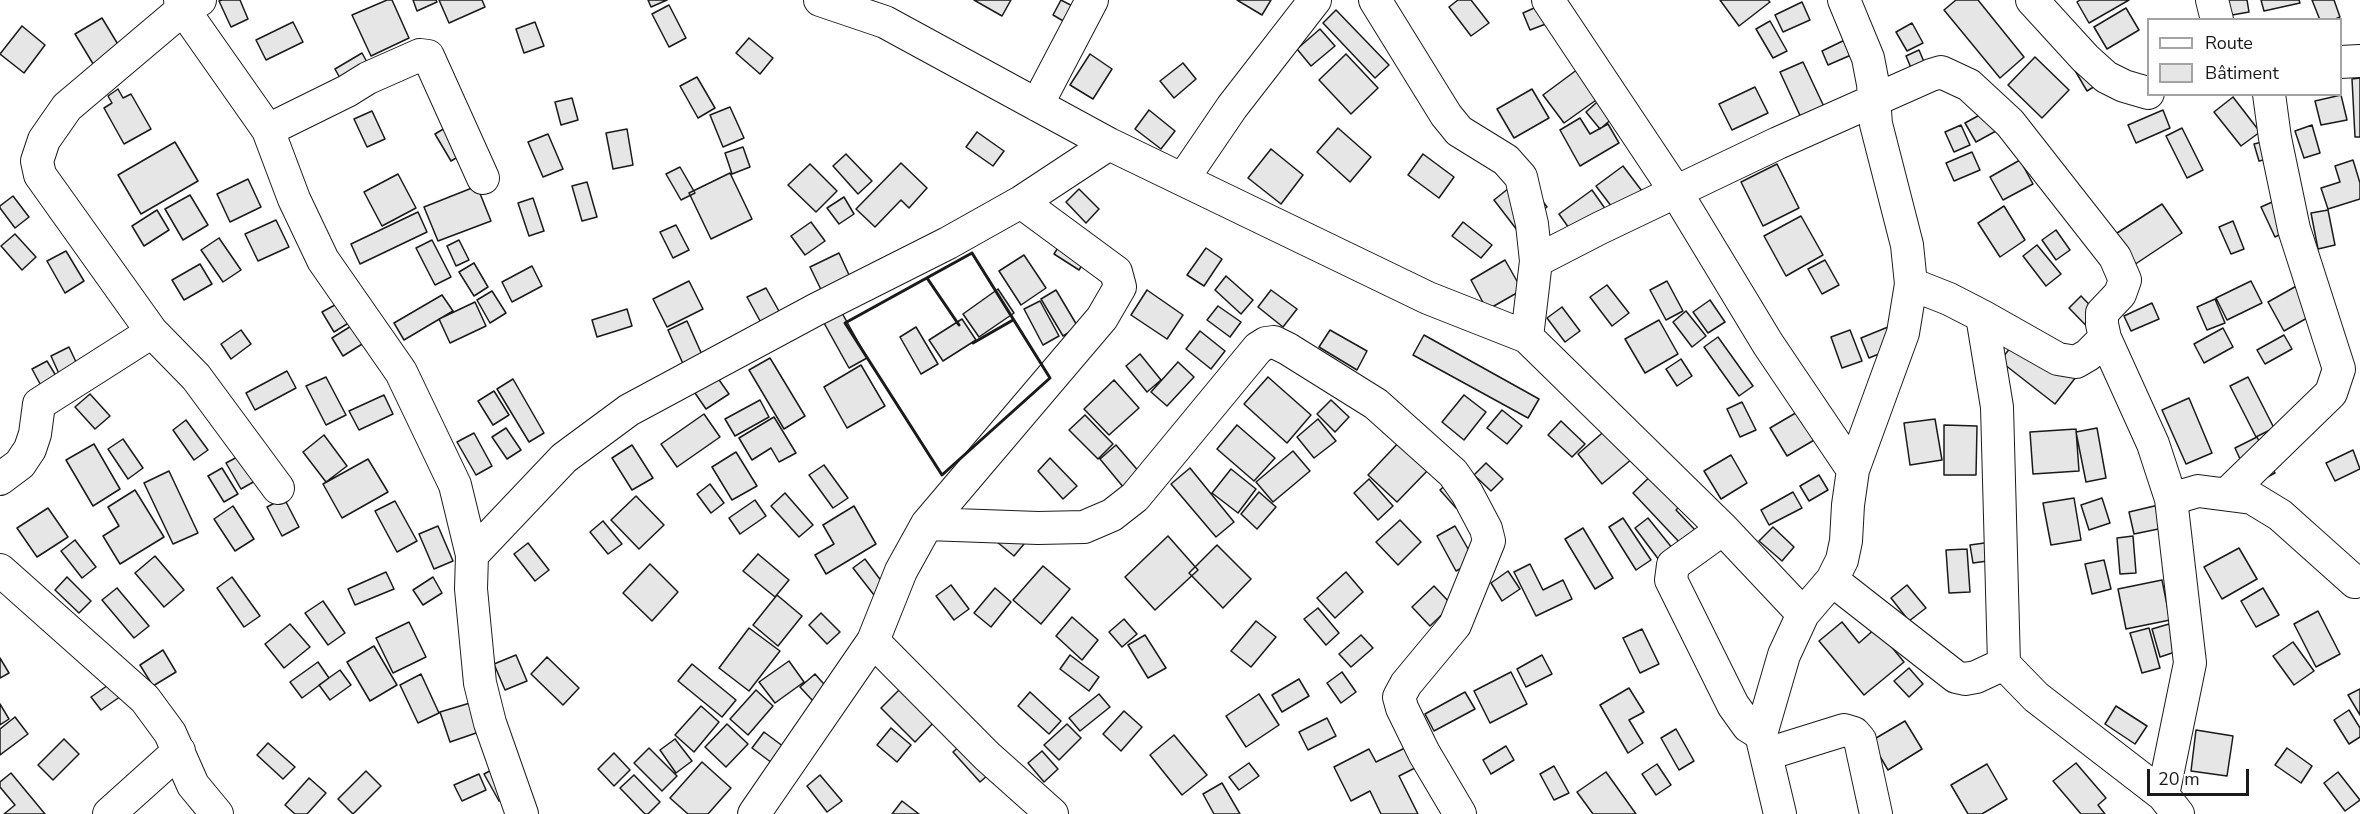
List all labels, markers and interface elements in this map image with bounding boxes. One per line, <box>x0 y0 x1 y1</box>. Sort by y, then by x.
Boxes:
legend <box>2147 18 2342 96</box>
text: Route <box>2205 31 2253 55</box>
text: Bâtiment <box>2205 61 2279 85</box>
scale bar <box>2150 757 2252 795</box>
text: 20 m <box>2158 767 2200 791</box>

